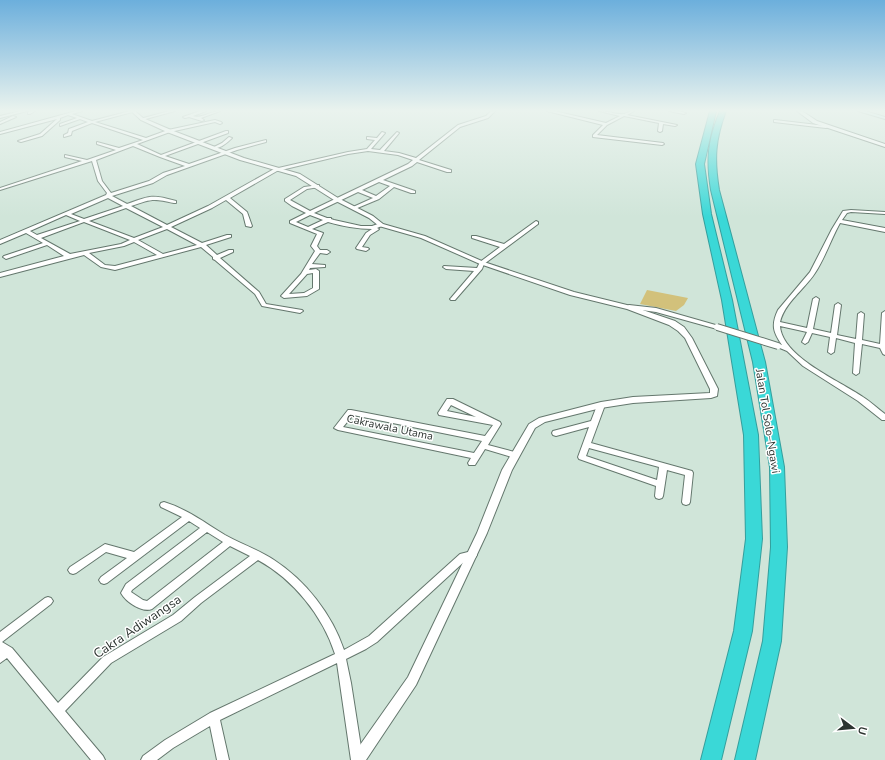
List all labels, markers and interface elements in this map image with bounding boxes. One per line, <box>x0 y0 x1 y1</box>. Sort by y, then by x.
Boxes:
street label: Jalan Tol Solo–Ngawi <box>752 367 783 474</box>
street label: Cakrawala Utama <box>345 411 435 444</box>
street label: Cakra Adiwangsa <box>90 591 185 663</box>
north arrow <box>833 708 873 748</box>
text: U <box>854 725 870 737</box>

